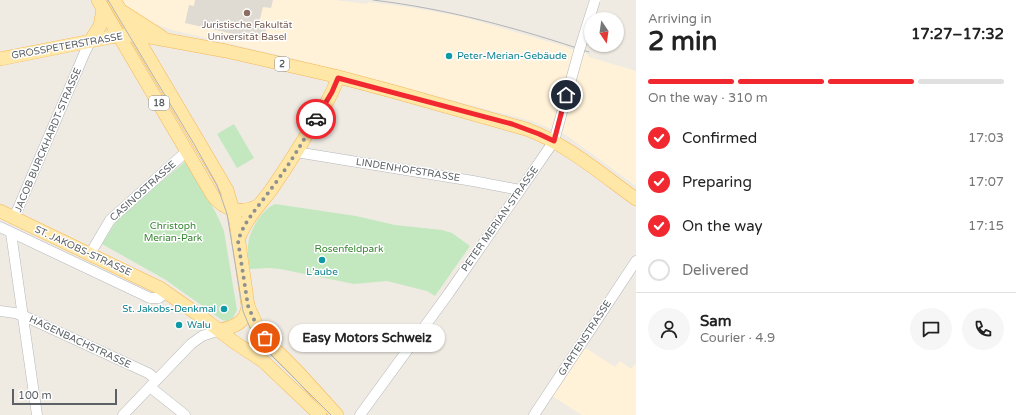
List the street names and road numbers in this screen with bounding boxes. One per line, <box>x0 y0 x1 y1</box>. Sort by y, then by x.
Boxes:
street label: GROSSPETERSTRASSE <box>10 30 124 62</box>
road number: 2 <box>275 57 289 71</box>
street label: JACOB BURCKHARDT-STRASSE <box>12 66 84 214</box>
road number: 18 <box>149 96 169 110</box>
street label: LINDENHOFSTRASSE <box>355 156 461 184</box>
street label: CASINOSTRASSE <box>108 158 178 224</box>
street label: PETER MERIAN-STRASSE <box>459 164 541 274</box>
street label: ST. JAKOBS-STRASSE <box>33 223 133 279</box>
street label: GARTENSTRASSE <box>556 298 614 378</box>
street label: HAGENBACHSTRASSE <box>27 313 133 371</box>

